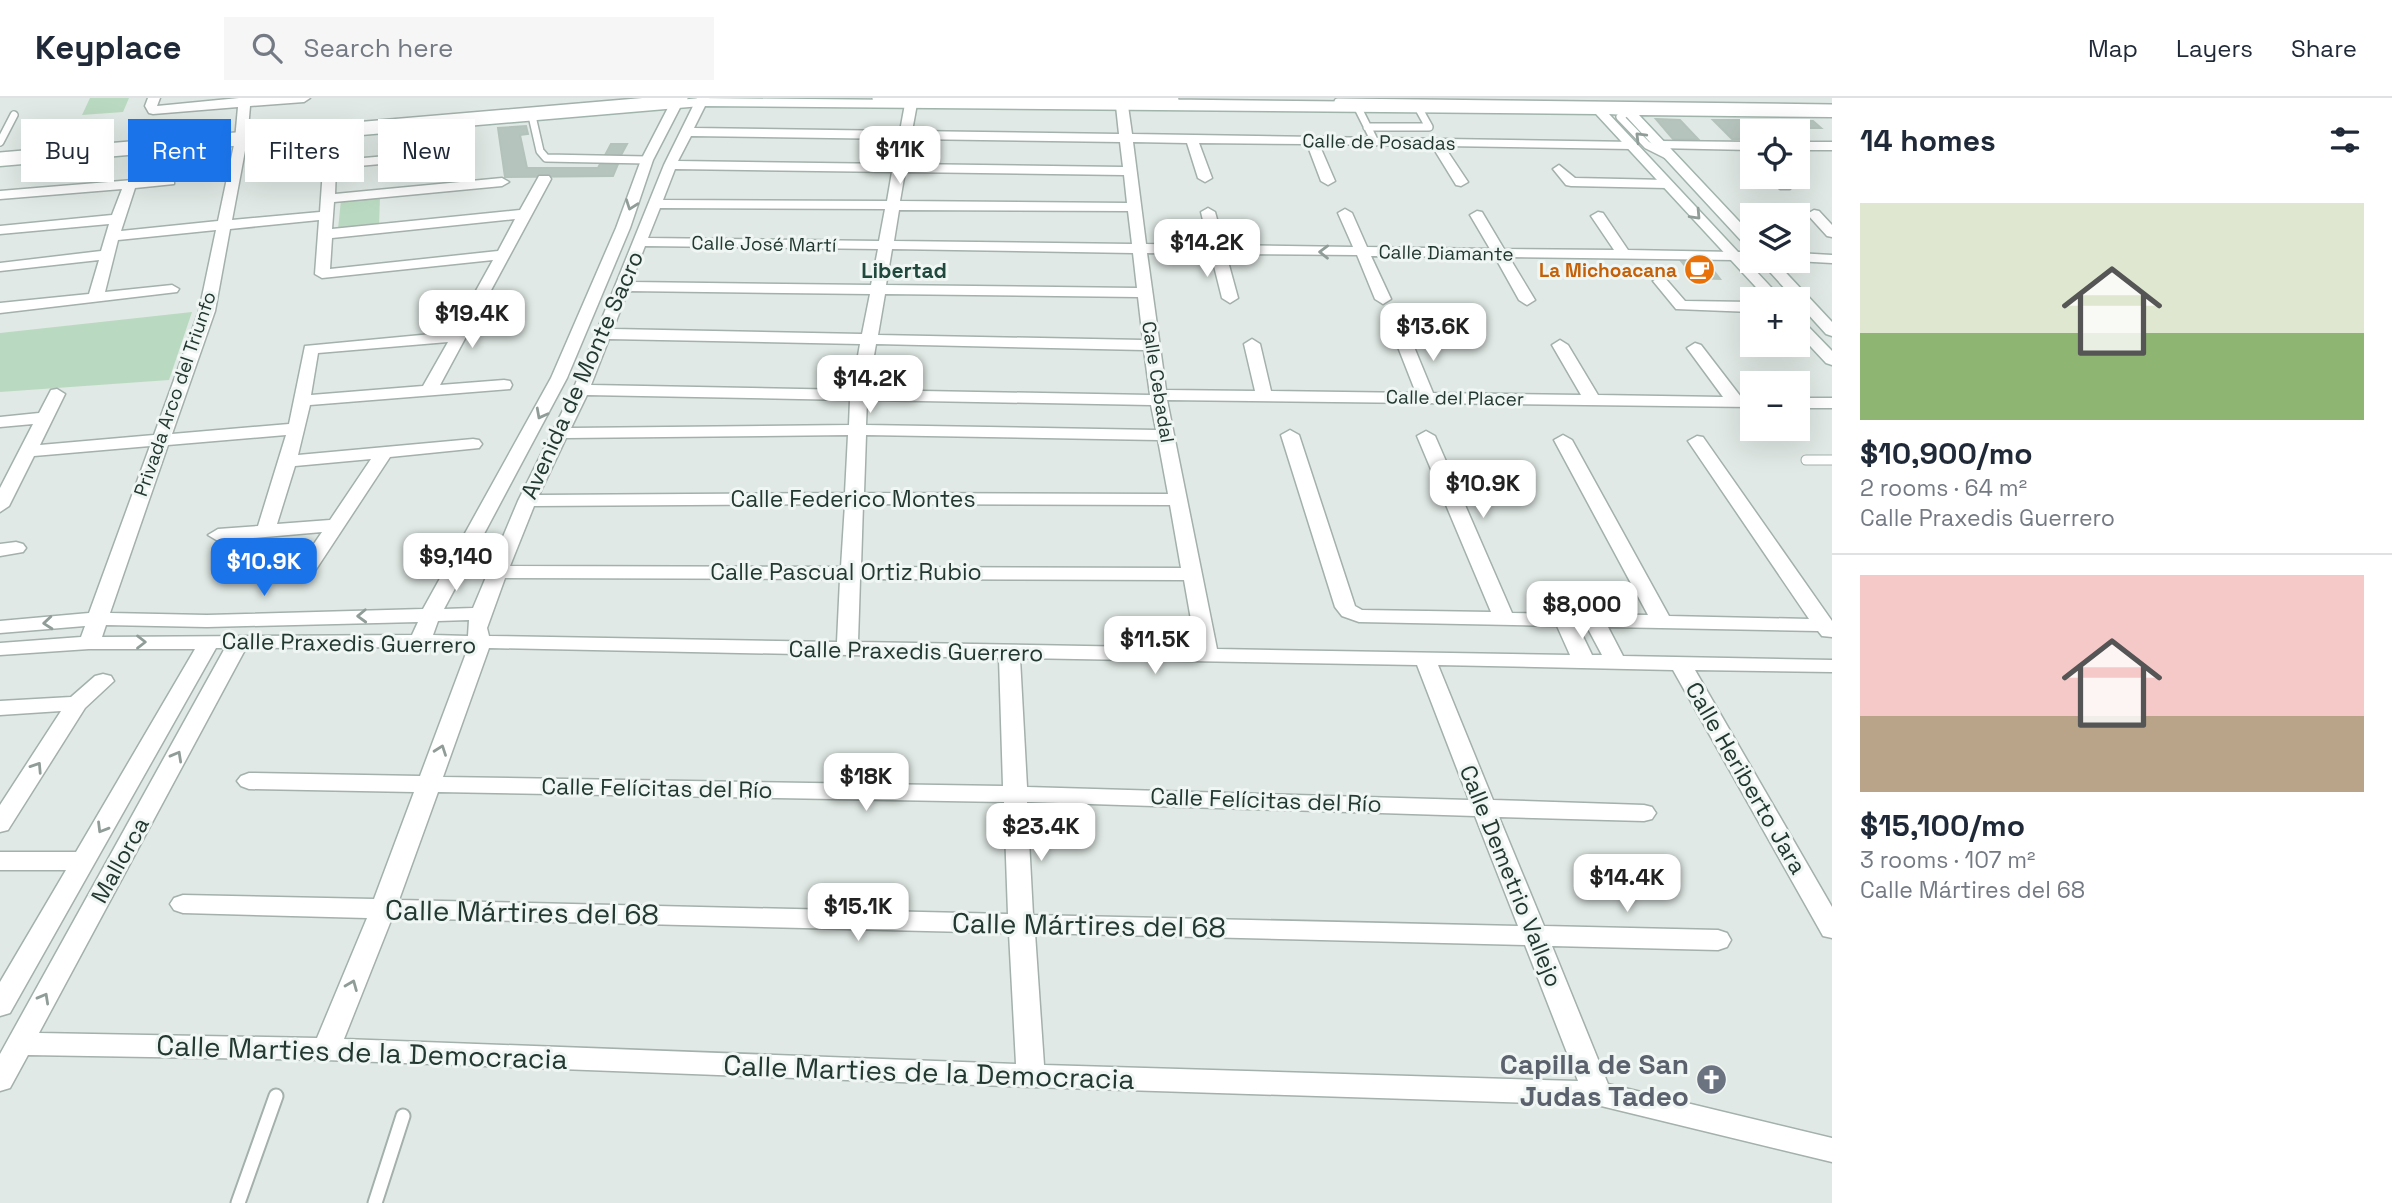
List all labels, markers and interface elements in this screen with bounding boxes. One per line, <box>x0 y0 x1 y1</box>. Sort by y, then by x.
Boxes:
search box <box>224 17 714 80</box>
text: Keyplace <box>35 27 182 69</box>
icon: search <box>248 29 286 67</box>
text: Search here <box>304 31 453 65</box>
text: Map <box>2088 33 2138 64</box>
text: Layers <box>2176 33 2253 64</box>
text: Share <box>2291 33 2357 64</box>
chip: Buy <box>21 119 114 182</box>
chip: Rent <box>128 119 231 182</box>
chip: Filters <box>245 119 364 182</box>
chip: New <box>378 119 475 182</box>
map controls <box>1740 119 1810 441</box>
button: locate <box>1740 119 1810 189</box>
text: 14 homes <box>1860 121 1996 160</box>
icon: filters <box>2326 121 2364 159</box>
pin: $11K <box>859 126 941 186</box>
street label: Calle de Posadas <box>1302 128 1456 156</box>
one-way arrow <box>1635 133 1648 146</box>
text: $11K <box>875 134 925 164</box>
one-way arrow <box>626 199 640 211</box>
button: layers <box>1740 203 1810 273</box>
one-way arrow <box>1688 207 1701 220</box>
pin: $14.2K <box>1150 220 1264 279</box>
text: $14.2K <box>1170 227 1244 257</box>
street label: Calle José Martí <box>691 230 837 258</box>
street label: Calle Diamante <box>1378 239 1514 267</box>
one-way arrow <box>1318 244 1329 259</box>
street label: Avenida de Monte Sacro <box>514 246 650 504</box>
icon: home <box>2049 248 2175 374</box>
cafe icon: La Michoacana <box>1683 253 1717 287</box>
district label: Libertad <box>861 257 947 284</box>
place label: La Michoacana <box>1539 258 1677 283</box>
button: + <box>1740 287 1810 357</box>
street label: Privada Arco del Triunfo <box>128 288 222 500</box>
pin: $19.4K <box>415 290 529 350</box>
text: $19.4K <box>435 298 509 328</box>
pin: $13.6K <box>1376 303 1490 363</box>
text: $13.6K <box>1396 311 1470 341</box>
street label: Calle Cebadal <box>1136 319 1180 445</box>
pin: $14.2K <box>813 356 927 415</box>
text: $14.2K <box>833 363 907 393</box>
button: − <box>1740 371 1810 441</box>
street label: Calle del Placer <box>1386 384 1524 412</box>
one-way arrow <box>536 407 549 419</box>
text: $10,900/mo <box>1860 434 2033 473</box>
pin: $10.9K <box>1426 460 1540 520</box>
text: $10.9K <box>1446 468 1520 498</box>
text: 2 rooms · 64 m² <box>1860 473 2027 503</box>
street label: Calle Federico Montes <box>730 484 976 514</box>
text: Calle Praxedis Guerrero <box>1860 503 2115 533</box>
pin: $9,140 <box>399 533 513 593</box>
pin: $10.9K <box>207 538 321 598</box>
text: $9,140 <box>419 541 493 571</box>
text: $10.9K <box>227 546 301 576</box>
street label: Calle Pascual Ortiz Rubio <box>710 557 982 587</box>
pin: $8,000 <box>1525 582 1639 641</box>
text: $8,000 <box>1543 589 1621 619</box>
one-way arrow <box>357 608 367 624</box>
one-way arrow <box>43 615 54 630</box>
pin: $11.5K <box>1098 616 1212 676</box>
icon: home <box>2049 620 2175 746</box>
text: $11.5K <box>1120 624 1190 654</box>
street label: Calle Praxedis Guerrero <box>221 626 477 660</box>
one-way arrow <box>137 634 147 650</box>
street label: Calle Praxedis Guerrero <box>788 634 1044 668</box>
street label: Calle Heriberto Jara <box>1679 677 1813 879</box>
one-way arrow <box>433 744 447 756</box>
one-way arrow <box>169 751 182 763</box>
pin: $18K <box>825 754 907 813</box>
text: $18K <box>840 761 892 791</box>
street label: Calle Demetrio Vallejo <box>1453 761 1569 991</box>
one-way arrow <box>28 762 41 775</box>
street label: Calle Felícitas del Río <box>541 771 773 805</box>
street label: Calle Felícitas del Río <box>1150 781 1382 819</box>
pin: $23.4K <box>984 804 1098 863</box>
text: $15,100/mo <box>1860 806 2025 845</box>
text: $23.4K <box>1002 811 1080 841</box>
street label: Mallorca <box>84 812 156 908</box>
one-way arrow <box>97 821 110 834</box>
text: 3 rooms · 107 m² <box>1860 845 2036 875</box>
pin: $14.4K <box>1570 854 1684 914</box>
text: $14.4K <box>1590 862 1664 892</box>
text: Calle Mártires del 68 <box>1860 875 2085 905</box>
pin: $15.1K <box>801 884 915 943</box>
text: $15.1K <box>824 891 892 921</box>
street label: Calle Mártires del 68 <box>385 892 659 932</box>
street label: Calle Mártires del 68 <box>952 905 1226 945</box>
one-way arrow <box>344 980 358 992</box>
one-way arrow <box>36 993 49 1006</box>
street label: Calle Marties de la Democracia <box>156 1027 568 1077</box>
place label: Capilla de San Judas Tadeo <box>1500 1046 1689 1114</box>
street label: Calle Marties de la Democracia <box>723 1047 1135 1097</box>
church icon: Capilla de San Judas Tadeo <box>1695 1063 1729 1097</box>

